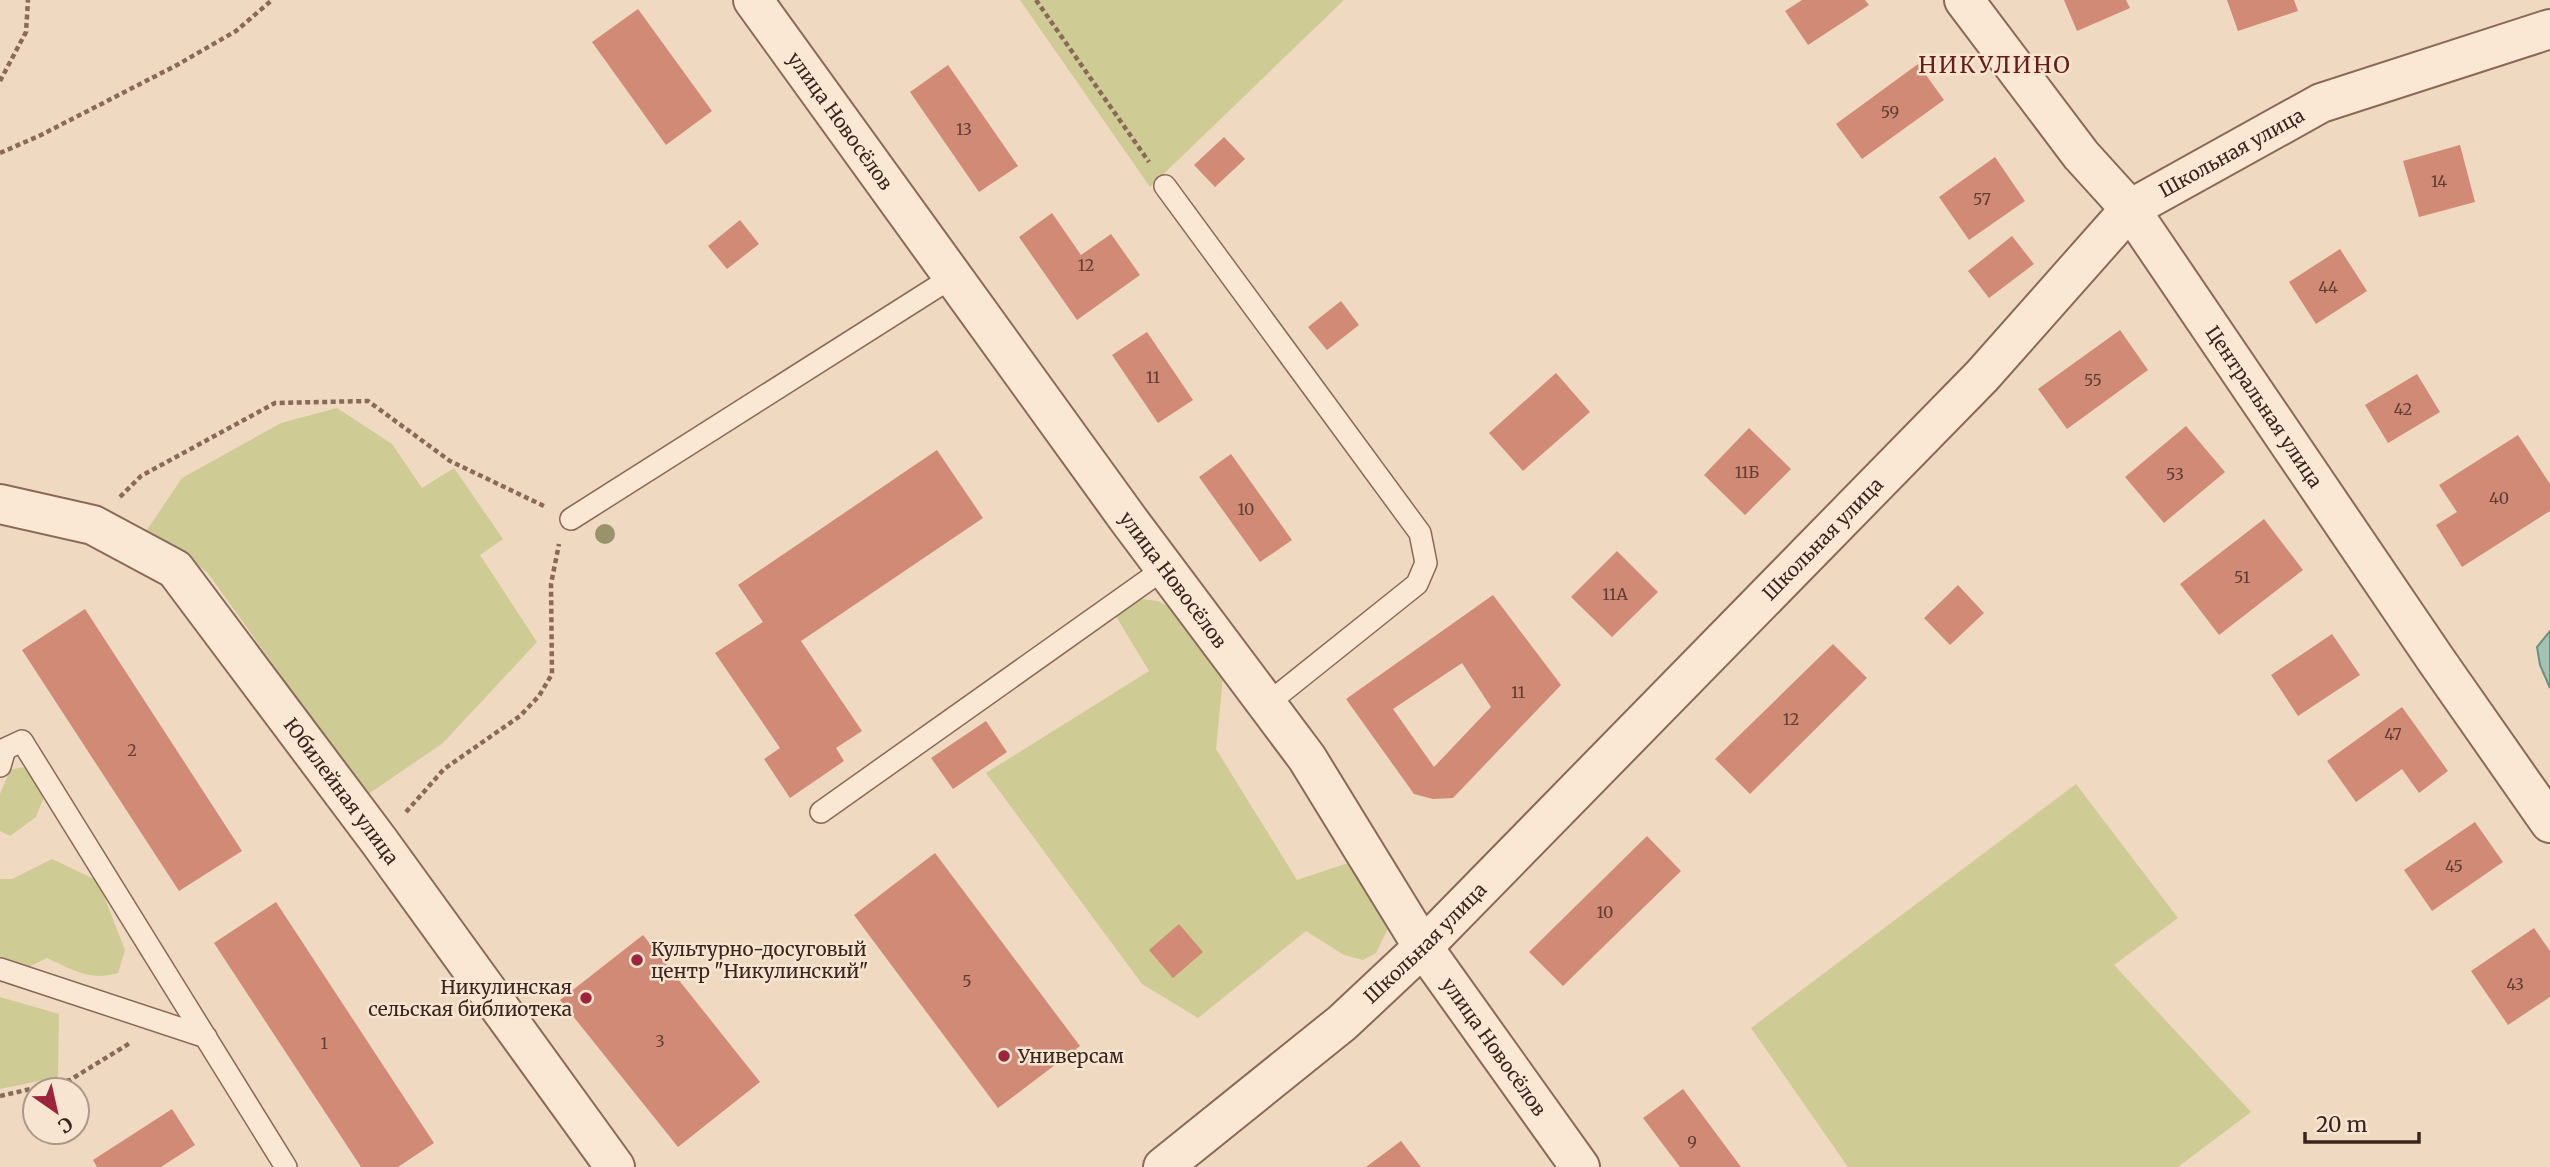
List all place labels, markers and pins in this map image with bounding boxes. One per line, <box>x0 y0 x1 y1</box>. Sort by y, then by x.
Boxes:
place label: Культурно-досуговый центр "Никулинский" <box>651 937 869 983</box>
marker: Культурно-досуговый центр "Никулинский" <box>629 952 645 968</box>
place label: Никулинская сельская библиотека <box>368 975 572 1021</box>
marker: Никулинская сельская библиотека <box>578 990 594 1006</box>
place label: Универсам <box>1017 1044 1124 1068</box>
marker: Универсам <box>996 1048 1012 1064</box>

